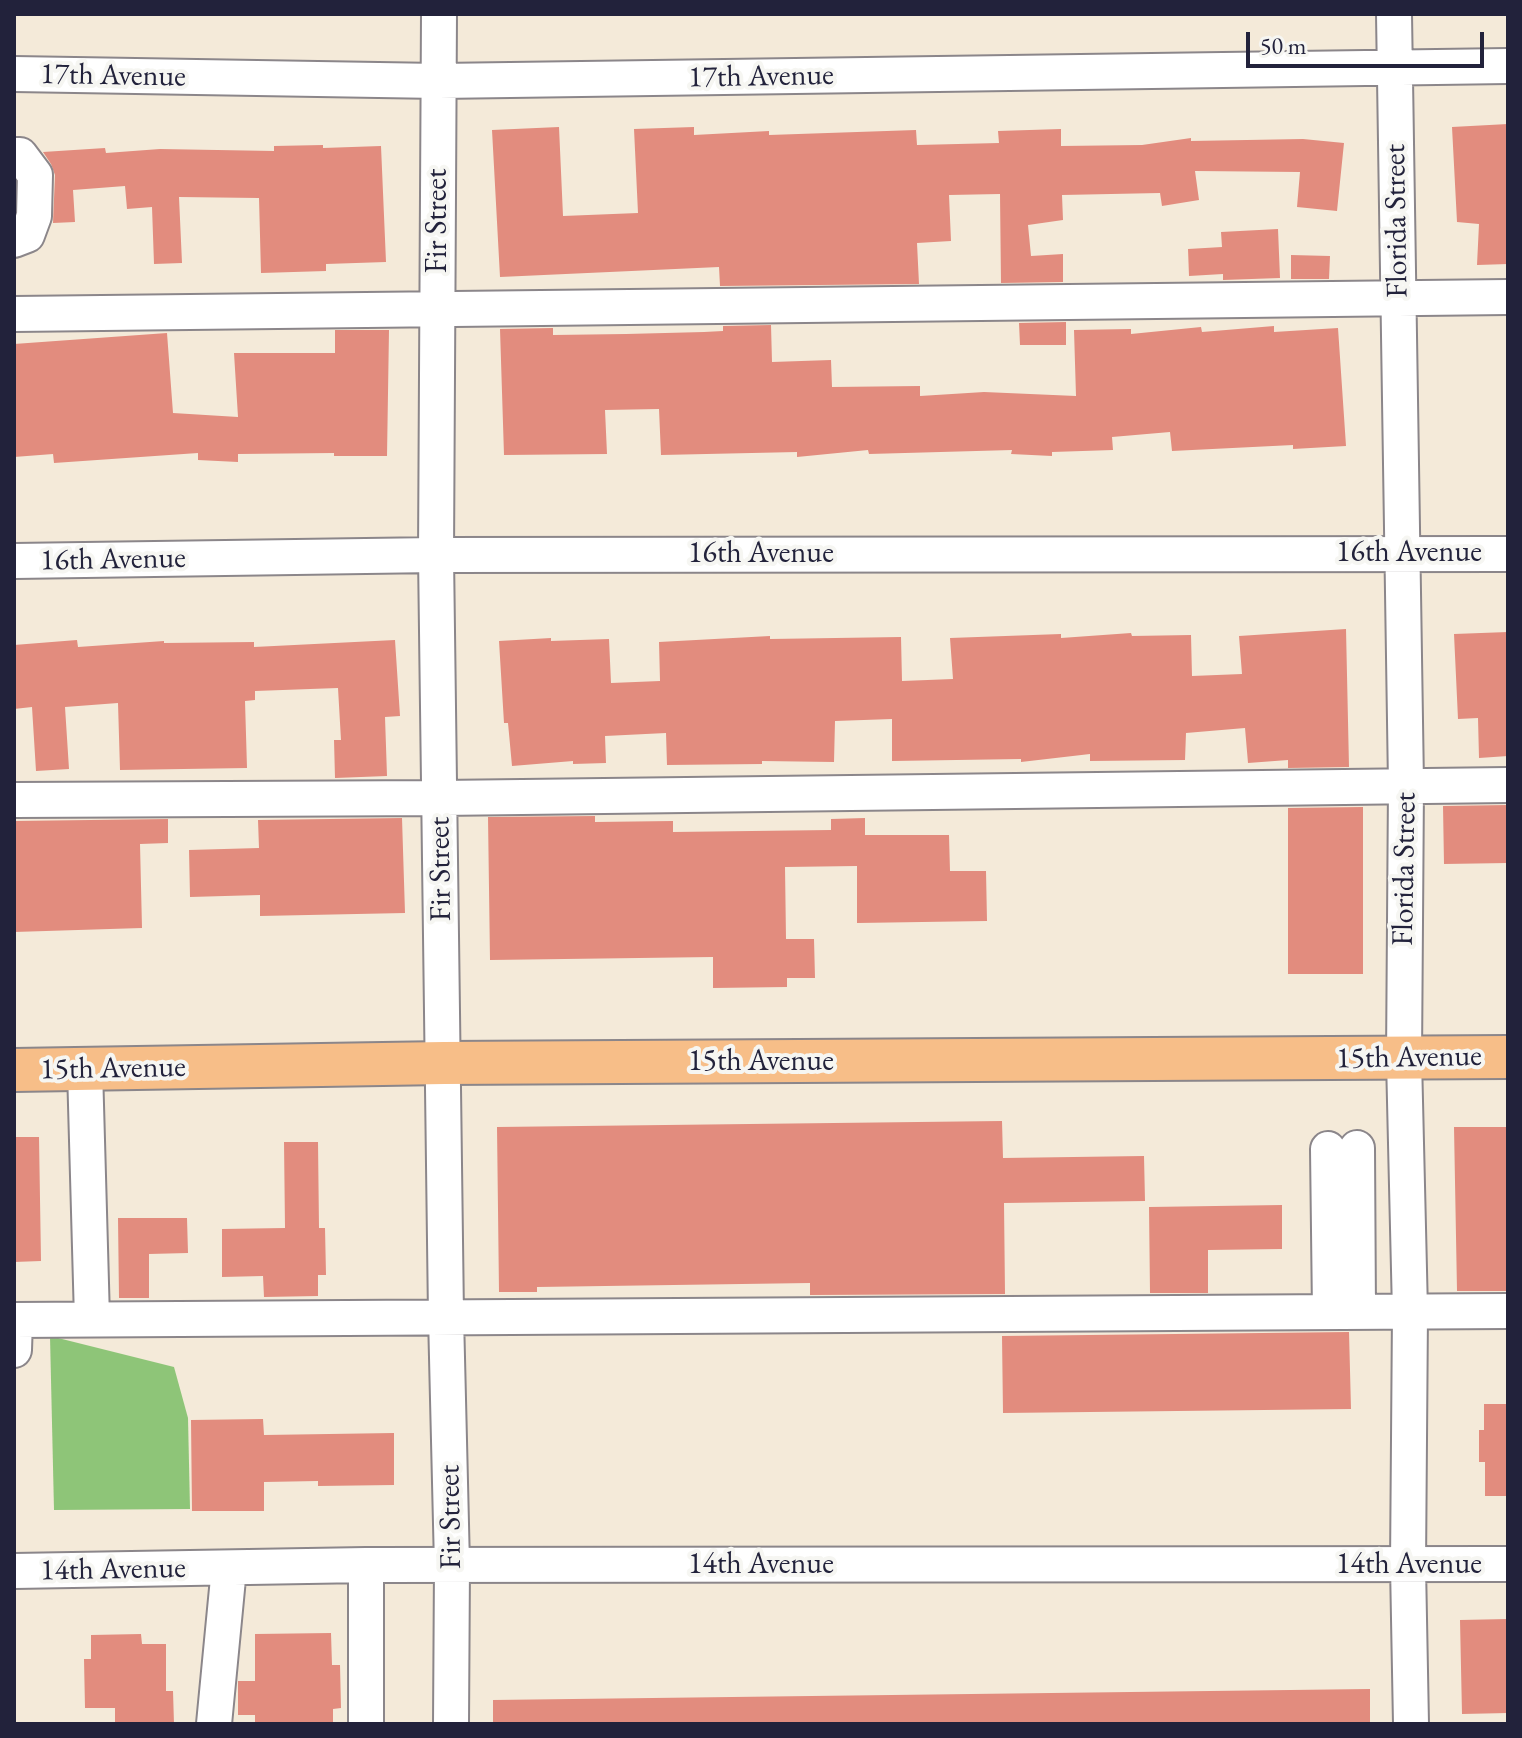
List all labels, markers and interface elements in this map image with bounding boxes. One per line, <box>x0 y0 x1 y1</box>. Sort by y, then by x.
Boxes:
scale bar <box>1250 16 1488 66</box>
text: 50 m <box>1260 30 1307 61</box>
street label: 17th Avenue <box>40 57 186 95</box>
street label: 17th Avenue <box>688 58 834 96</box>
street label: Florida Street <box>1378 144 1416 298</box>
street label: Fir Street <box>420 169 456 273</box>
street label: 16th Avenue <box>1336 535 1482 571</box>
street label: 16th Avenue <box>688 536 834 572</box>
street label: 16th Avenue <box>40 541 186 579</box>
street label: Florida Street <box>1386 792 1424 946</box>
street label: Fir Street <box>422 816 460 922</box>
street label: 15th Avenue <box>1336 1039 1482 1077</box>
street label: 15th Avenue <box>688 1044 834 1080</box>
street label: 15th Avenue <box>40 1050 186 1088</box>
street label: Fir Street <box>432 1464 470 1570</box>
street label: 14th Avenue <box>688 1547 834 1583</box>
street label: 14th Avenue <box>1336 1547 1482 1583</box>
street label: 14th Avenue <box>40 1551 186 1589</box>

